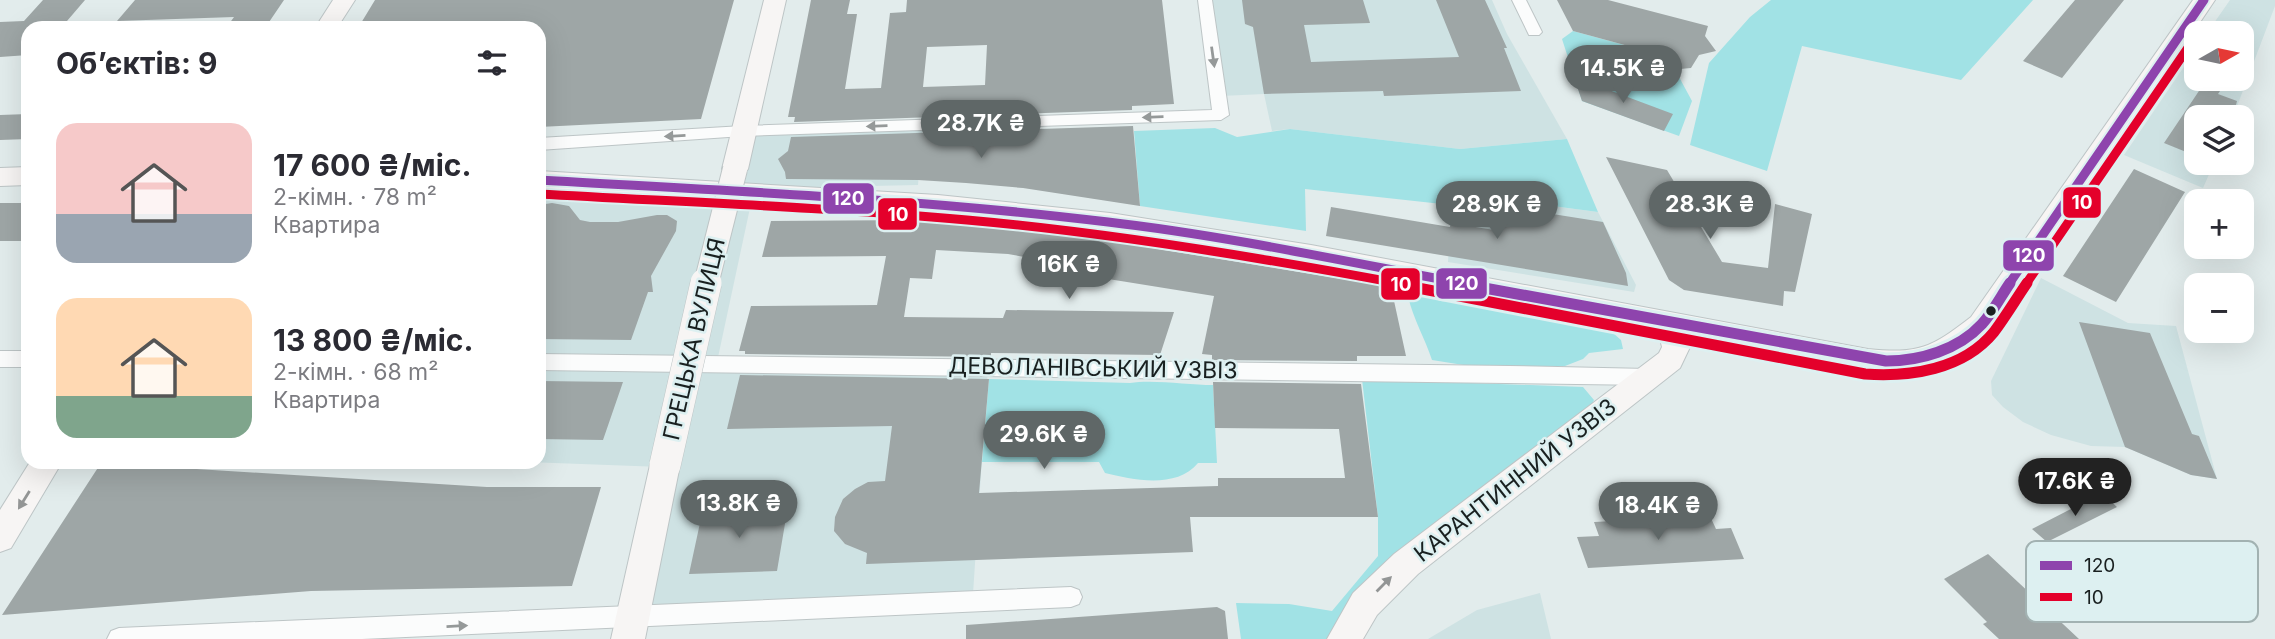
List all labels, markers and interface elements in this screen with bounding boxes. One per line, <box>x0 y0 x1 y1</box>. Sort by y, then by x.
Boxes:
north arrow <box>2184 21 2254 91</box>
map controls <box>2184 21 2254 343</box>
icon: filters <box>473 44 511 82</box>
text: Об’єктів: 9 <box>56 45 218 81</box>
pin: 14.5K ₴ <box>1558 46 1688 105</box>
one-way arrow <box>1208 47 1219 69</box>
text: 14.5K ₴ <box>1580 54 1666 82</box>
pin: 28.7K ₴ <box>916 100 1046 160</box>
button: layers <box>2184 105 2254 175</box>
text: 28.7K ₴ <box>937 109 1025 137</box>
one-way arrow <box>1142 112 1164 123</box>
one-way arrow <box>866 121 888 132</box>
one-way arrow <box>664 131 686 142</box>
text: 17 600 ₴/міс. <box>273 147 472 183</box>
icon: home <box>112 151 196 235</box>
line badge: 120 <box>822 182 875 215</box>
pin: 28.9K ₴ <box>1432 182 1562 241</box>
pin: 28.3K ₴ <box>1645 182 1775 241</box>
text: 2-кімн. · 78 m² <box>273 183 437 211</box>
line badge: 10 <box>2062 186 2102 219</box>
text: 120 <box>832 187 864 210</box>
button: + <box>2184 189 2254 259</box>
text: 28.9K ₴ <box>1452 190 1542 218</box>
text: 28.3K ₴ <box>1665 190 1755 218</box>
text: 10 <box>2071 191 2093 214</box>
line badge: 10 <box>877 197 918 231</box>
text: 10 <box>887 203 909 226</box>
text: Квартира <box>273 211 380 239</box>
street label: ГРЕЦЬКА ВУЛИЦЯ <box>657 235 731 443</box>
line badge: 120 <box>2002 239 2055 272</box>
pin: 16K ₴ <box>1020 242 1118 301</box>
text: 120 <box>2013 244 2045 267</box>
text: 16K ₴ <box>1037 250 1101 278</box>
line badge: 10 <box>1380 267 1421 301</box>
line badge: 120 <box>1435 267 1488 300</box>
text: 120 <box>1446 272 1478 295</box>
text: 10 <box>1390 273 1412 296</box>
button: − <box>2184 273 2254 343</box>
unlabelled marker <box>1984 304 1998 318</box>
text: 13 800 ₴/міс. <box>273 322 473 358</box>
icon: home <box>112 326 196 410</box>
street label: ДЕВОЛАНІВСЬКИЙ УЗВІЗ <box>948 351 1238 385</box>
text: 2-кімн. · 68 m² <box>273 358 438 386</box>
text: Квартира <box>273 386 380 414</box>
street label: КАРАНТИННИЙ УЗВІЗ <box>1408 392 1622 568</box>
pin: 29.6K ₴ <box>979 412 1109 471</box>
text: 29.6K ₴ <box>999 420 1089 448</box>
pin: 17.6K ₴ <box>2010 458 2140 518</box>
text: 17.6K ₴ <box>2034 467 2116 495</box>
pin: 13.8K ₴ <box>674 480 804 540</box>
pin: 18.4K ₴ <box>1593 482 1723 542</box>
text: 13.8K ₴ <box>696 489 782 517</box>
one-way arrow <box>17 490 30 510</box>
text: 18.4K ₴ <box>1615 491 1701 519</box>
legend <box>2026 541 2258 622</box>
text: 120 <box>2084 554 2115 577</box>
one-way arrow <box>1375 577 1392 593</box>
text: 10 <box>2084 586 2104 609</box>
one-way arrow <box>446 620 468 631</box>

